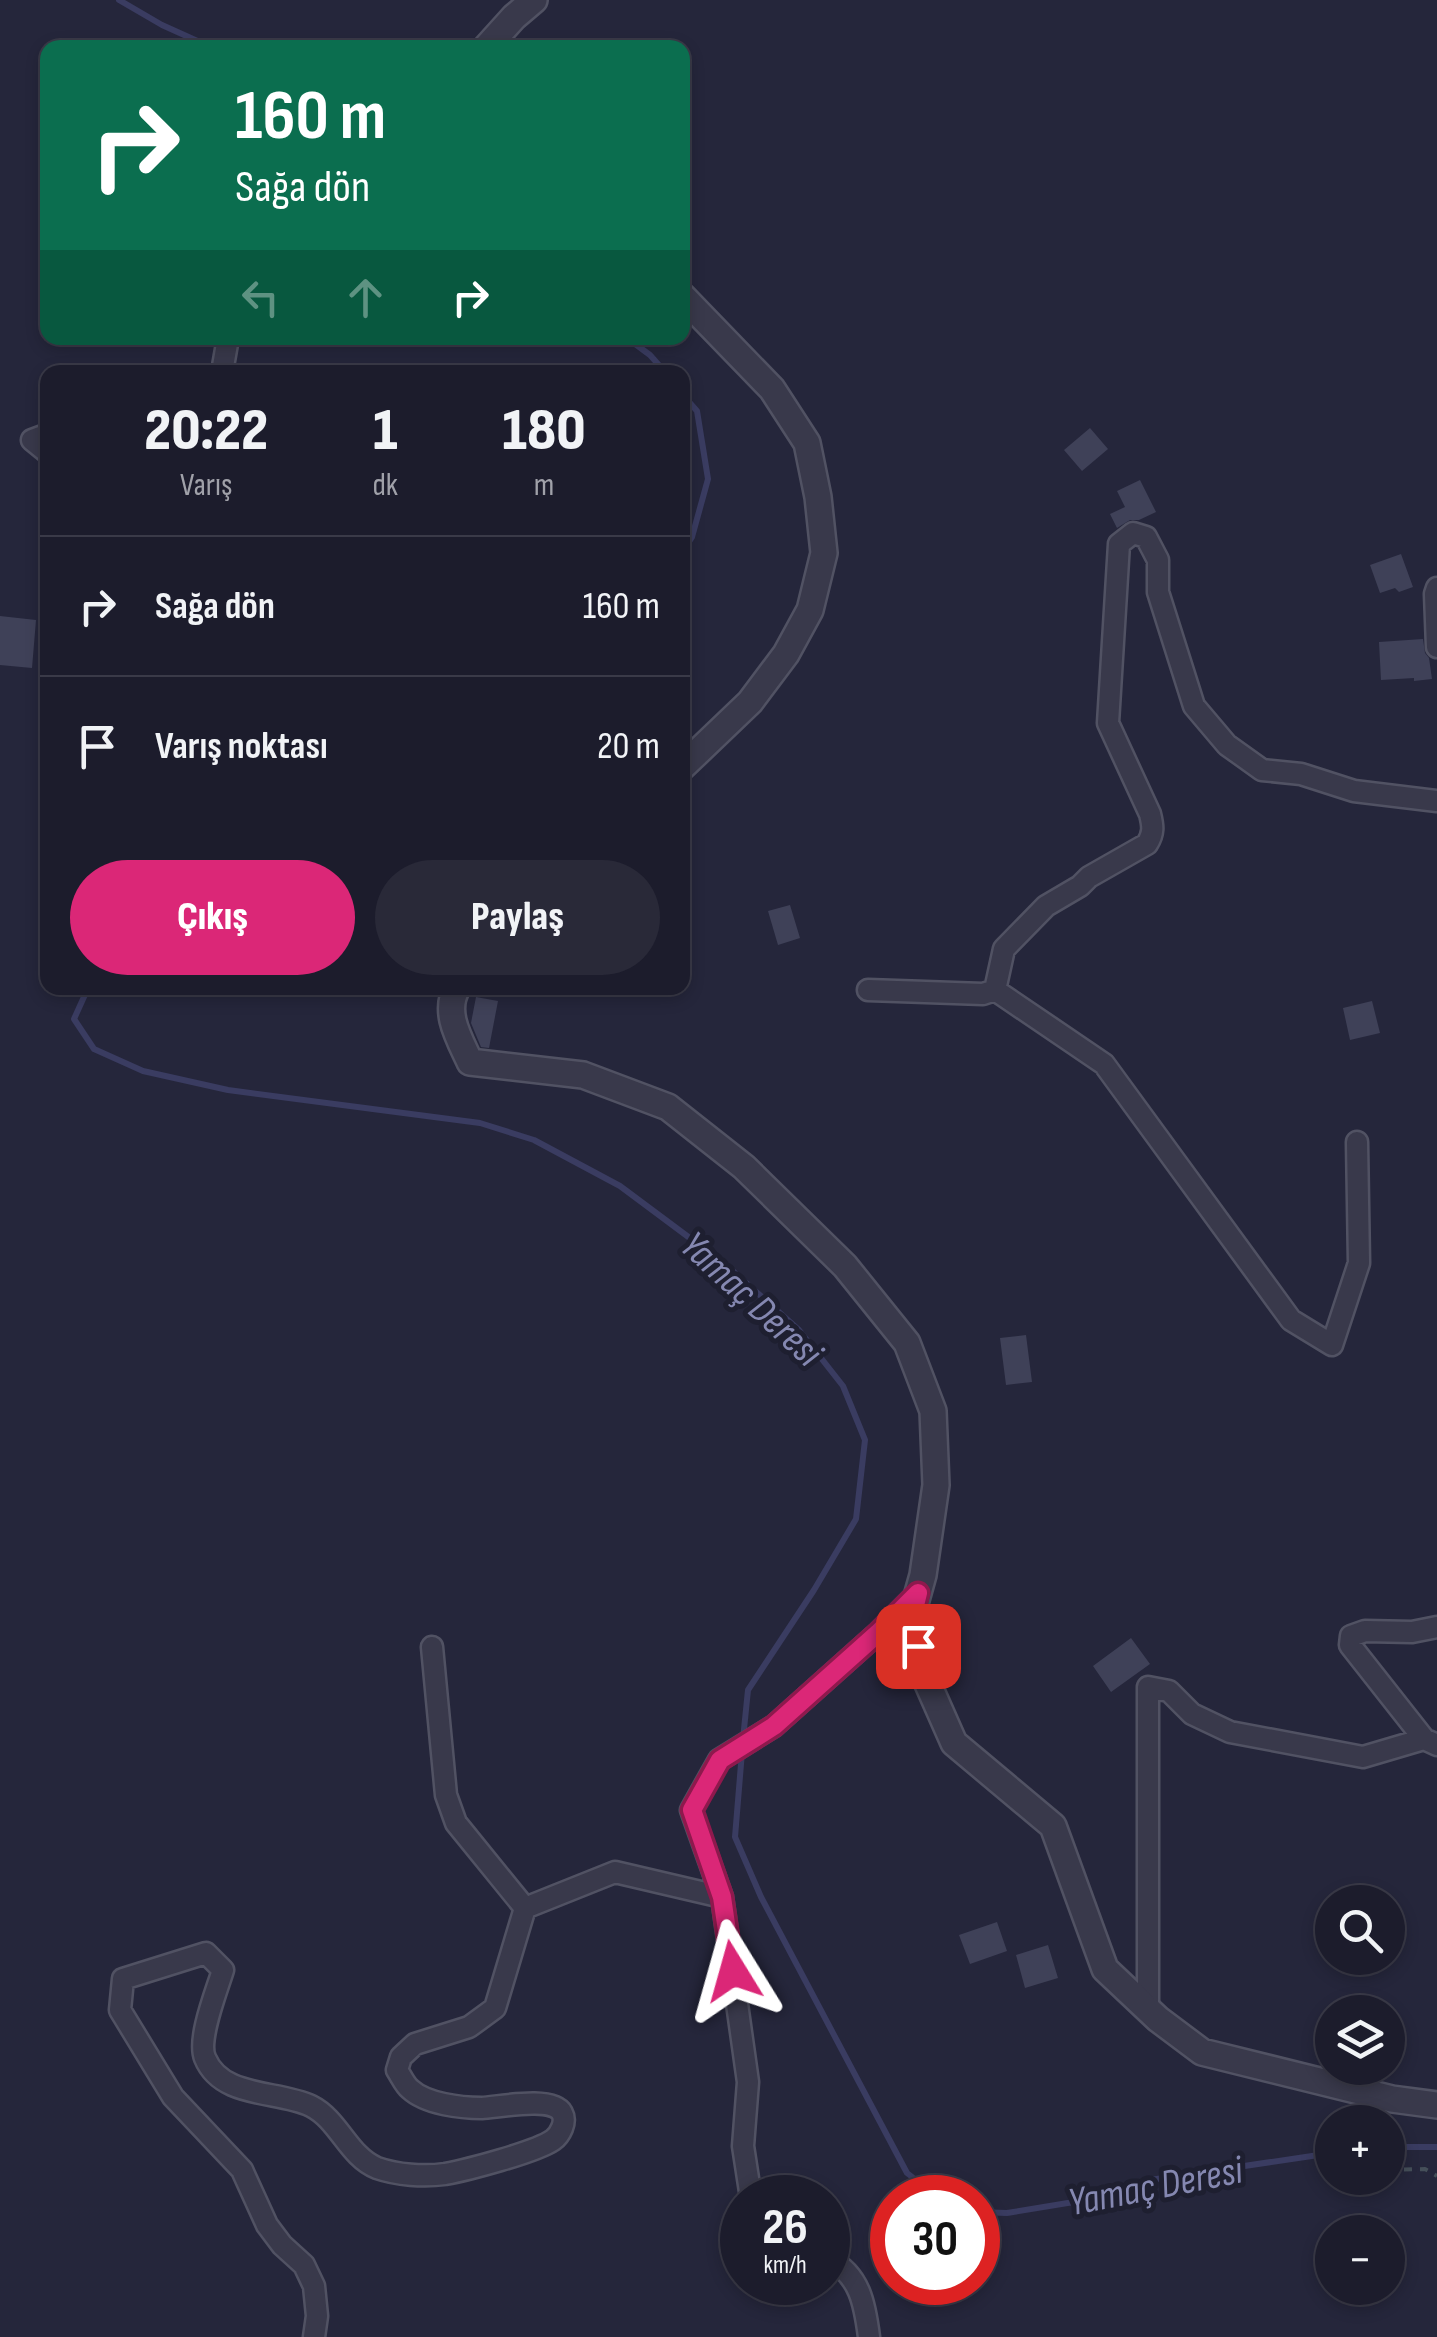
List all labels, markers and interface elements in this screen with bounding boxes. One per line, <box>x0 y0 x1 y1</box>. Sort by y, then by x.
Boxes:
text: 160 m <box>235 75 386 159</box>
icon: right <box>70 80 200 210</box>
text: Sağa dön <box>235 160 370 215</box>
icon: left <box>233 270 288 325</box>
icon: ahead <box>338 270 393 325</box>
icon: right <box>443 270 498 325</box>
text: 20:22 <box>144 395 268 467</box>
text: 1 <box>373 395 398 467</box>
text: 180 <box>502 395 586 467</box>
text: Varış <box>180 466 232 505</box>
text: dk <box>372 466 398 505</box>
text: m <box>534 466 554 505</box>
icon: right <box>70 579 125 634</box>
text: Sağa dön <box>155 584 275 629</box>
text: 160 m <box>583 584 660 629</box>
icon: arrive <box>70 719 125 774</box>
text: Varış noktası <box>155 724 328 769</box>
text: 20 m <box>597 724 660 769</box>
button: Çıkış <box>70 860 355 975</box>
button: Paylaş <box>375 860 660 975</box>
water label: Yamaç Deresi <box>670 1222 833 1378</box>
pin <box>876 1604 961 1689</box>
icon: arrive <box>891 1619 946 1674</box>
map controls <box>1315 1885 1405 2305</box>
button: search <box>1315 1885 1405 1975</box>
position arrow <box>681 1919 785 2023</box>
button: layers <box>1315 1995 1405 2085</box>
button: + <box>1315 2105 1405 2195</box>
water label: Yamaç Deresi <box>1064 2146 1248 2227</box>
speed limit sign: 30 <box>870 2175 1000 2305</box>
text: 26 <box>762 2198 808 2258</box>
button: − <box>1315 2215 1405 2305</box>
text: km/h <box>763 2250 807 2281</box>

